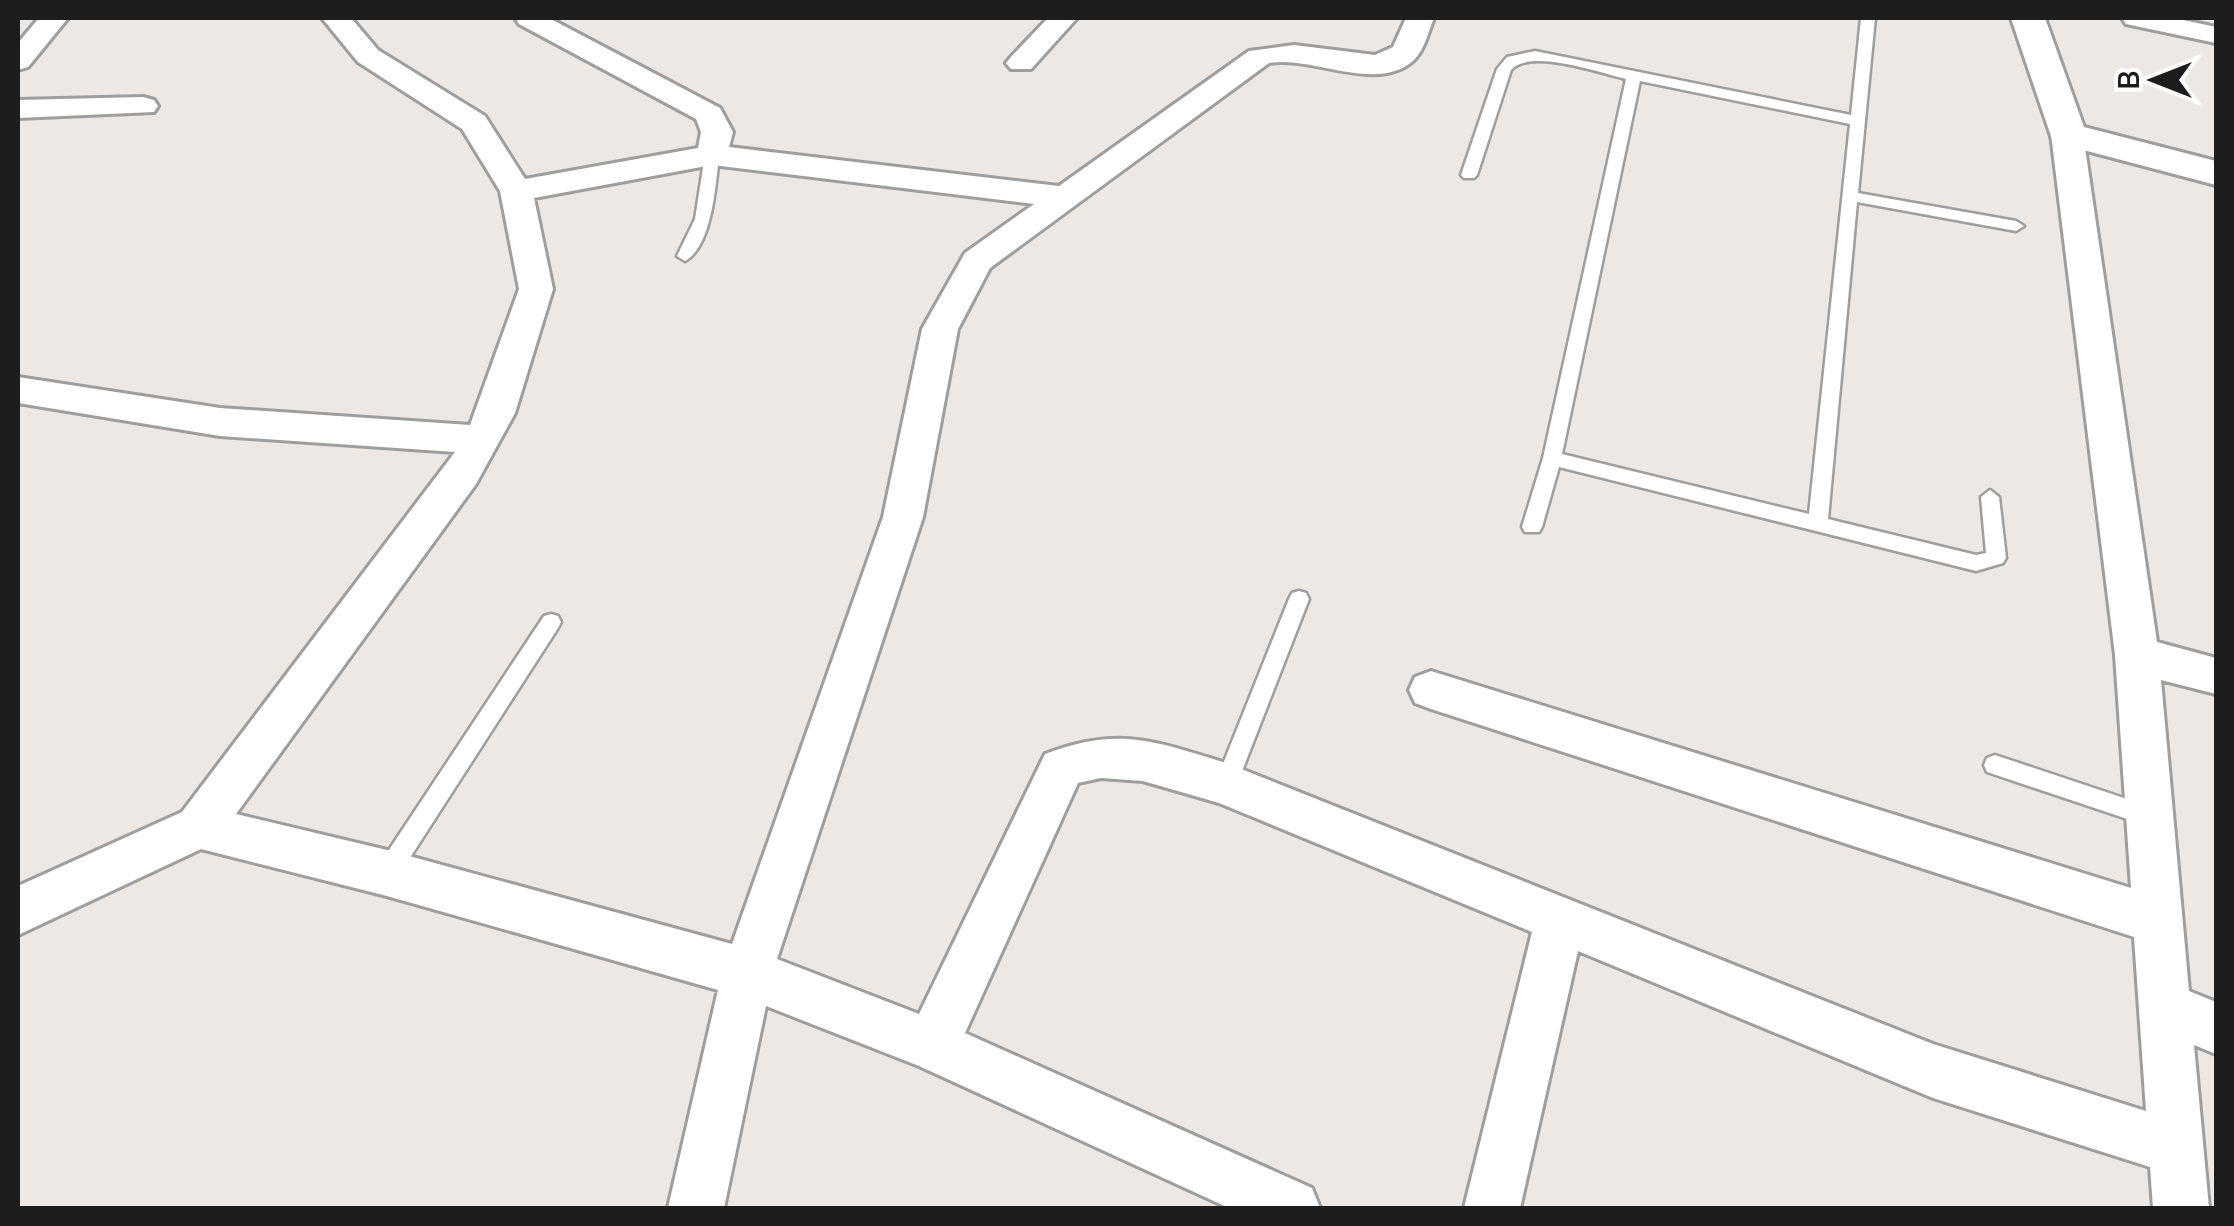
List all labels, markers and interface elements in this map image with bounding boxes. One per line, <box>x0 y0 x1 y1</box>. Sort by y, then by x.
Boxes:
north arrow <box>2104 30 2204 130</box>
text: B <box>2111 70 2146 90</box>

